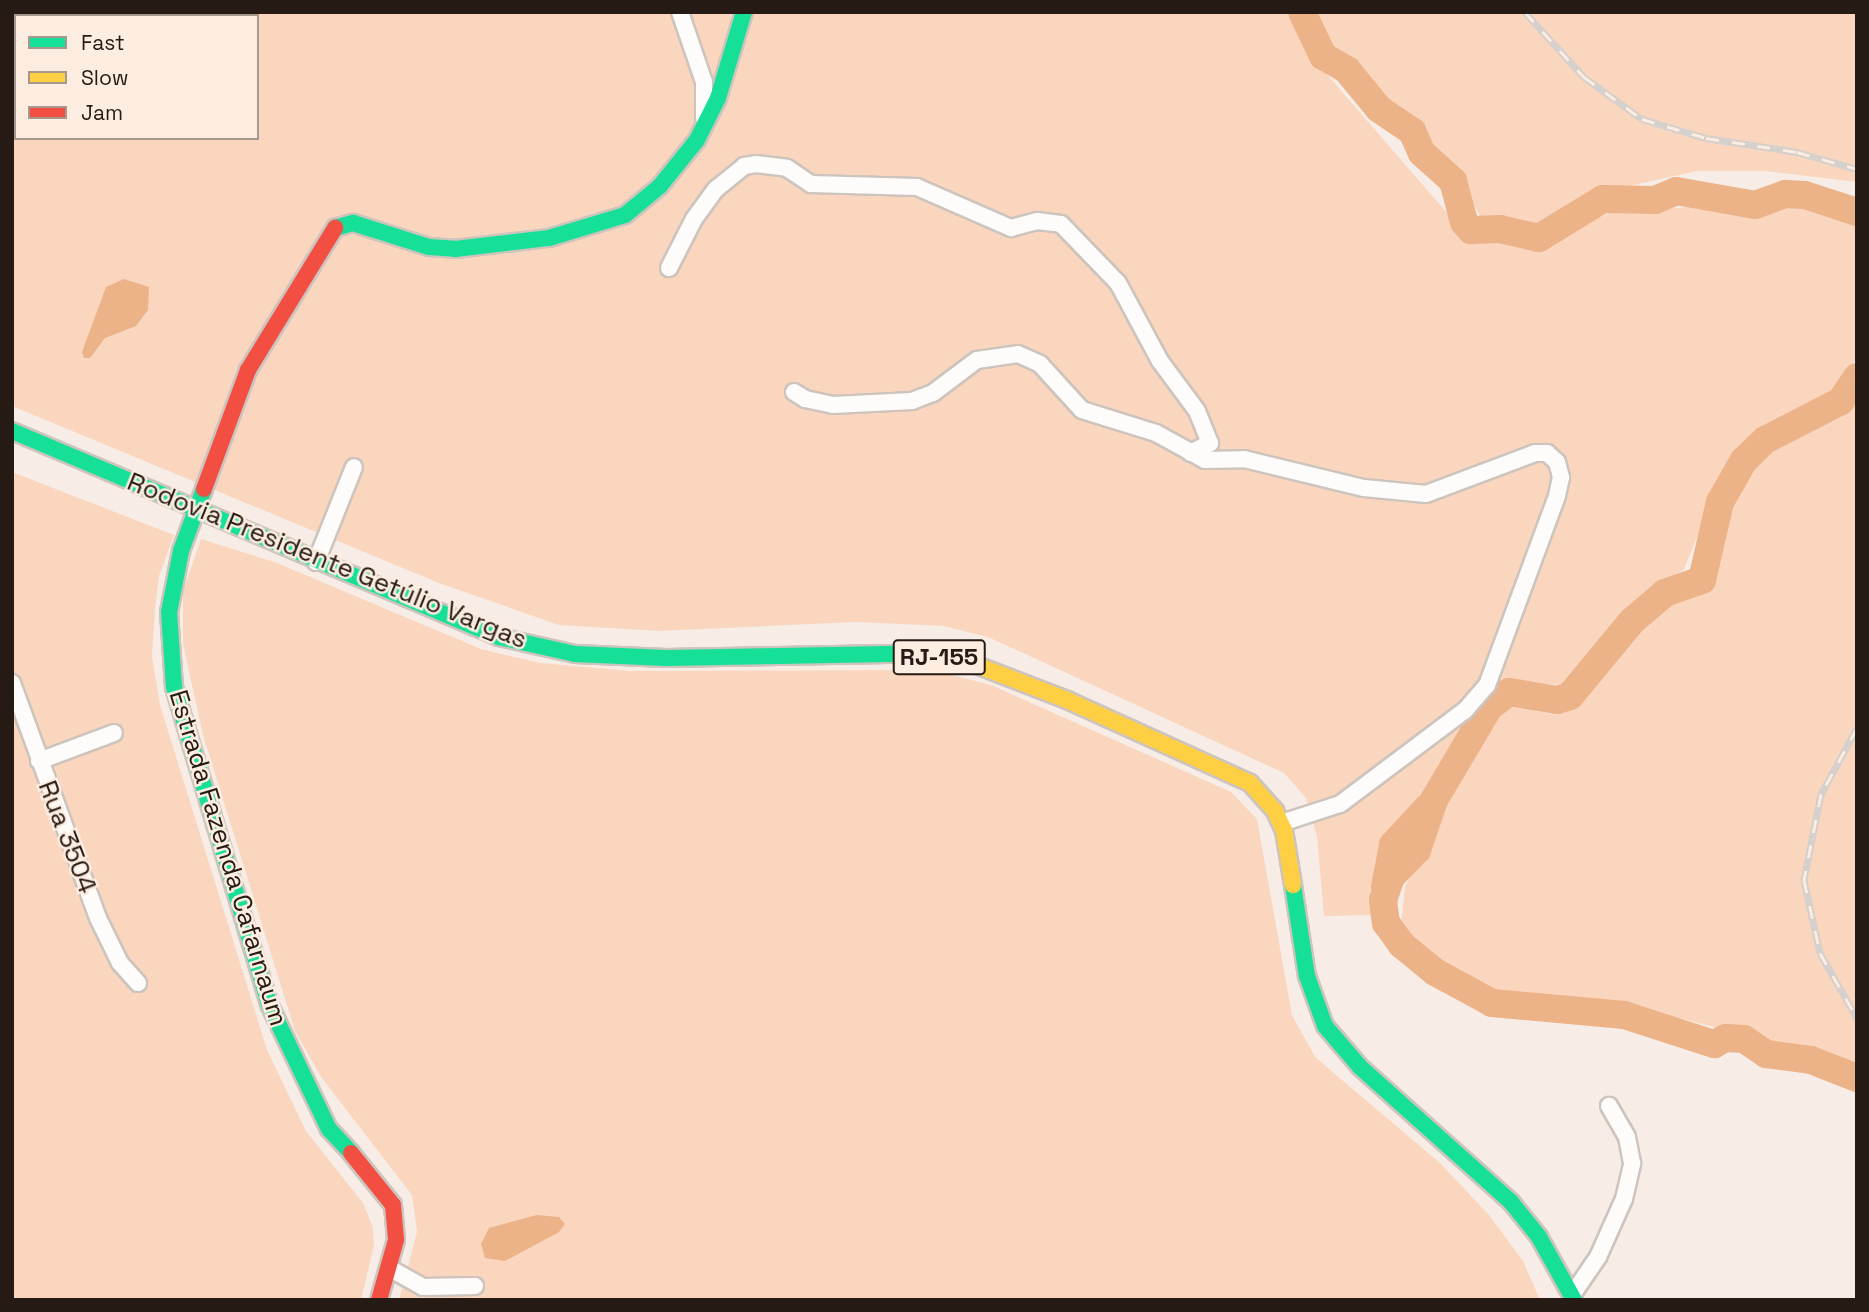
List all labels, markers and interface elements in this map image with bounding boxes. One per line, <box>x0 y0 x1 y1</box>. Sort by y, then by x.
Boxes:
legend <box>14 14 259 140</box>
text: Fast <box>81 29 125 56</box>
text: Slow <box>81 64 129 91</box>
text: Jam <box>81 99 123 126</box>
street label: Rodovia Presidente Getúlio Vargas <box>122 466 532 656</box>
road number: RJ-155 <box>892 636 986 678</box>
street label: Estrada Fazenda Cafarnaum <box>162 686 294 1030</box>
street label: Rua 3504 <box>31 776 103 898</box>

